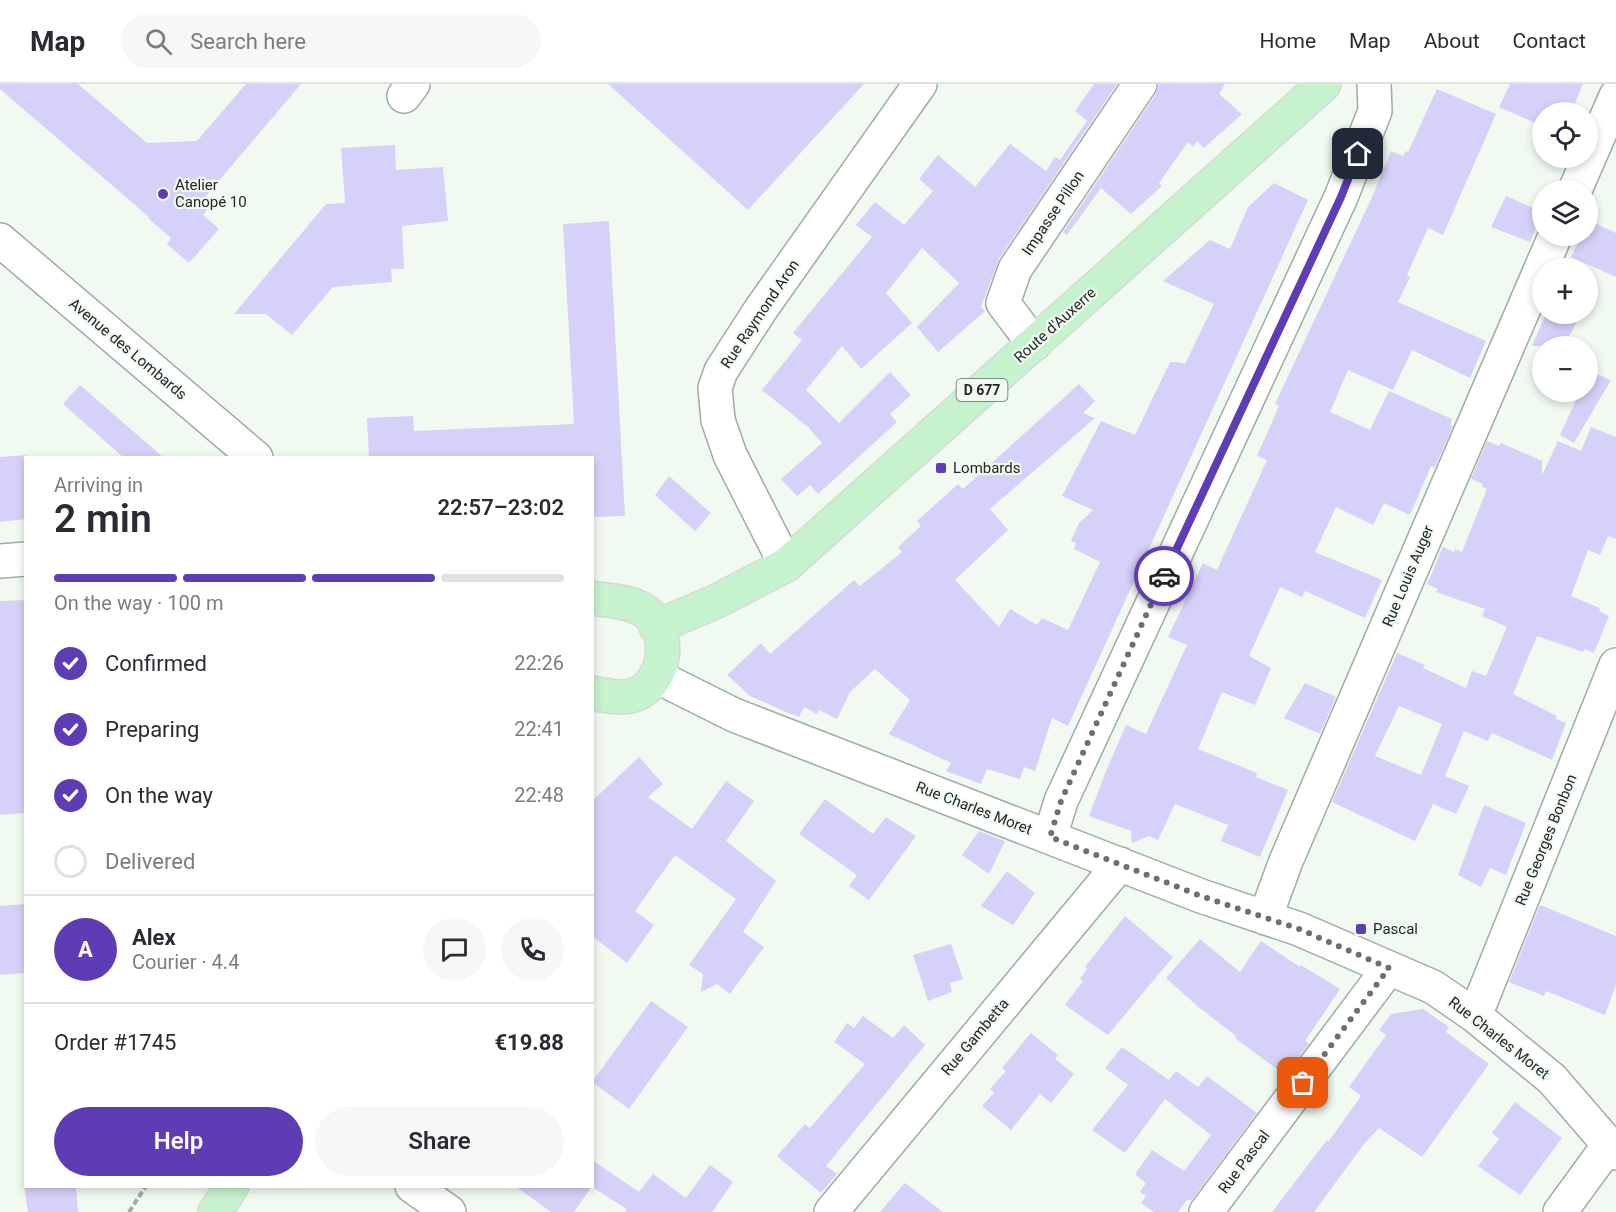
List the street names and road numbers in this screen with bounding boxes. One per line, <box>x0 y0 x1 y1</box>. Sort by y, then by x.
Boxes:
street label: Impasse Pillon <box>1018 167 1088 259</box>
street label: Rue Raymond Aron <box>717 256 803 372</box>
street label: Route d'Auxerre <box>1010 283 1100 367</box>
street label: Avenue des Lombards <box>65 294 191 404</box>
road number: D 677 <box>956 379 1008 401</box>
street label: Rue Louis Auger <box>1378 522 1438 630</box>
street label: Rue Georges Bonbon <box>1511 772 1581 908</box>
street label: Rue Charles Moret <box>913 778 1035 838</box>
street label: Rue Charles Moret <box>1445 993 1553 1083</box>
street label: Rue Gambetta <box>938 995 1012 1079</box>
street label: Rue Pascal <box>1215 1127 1273 1197</box>

